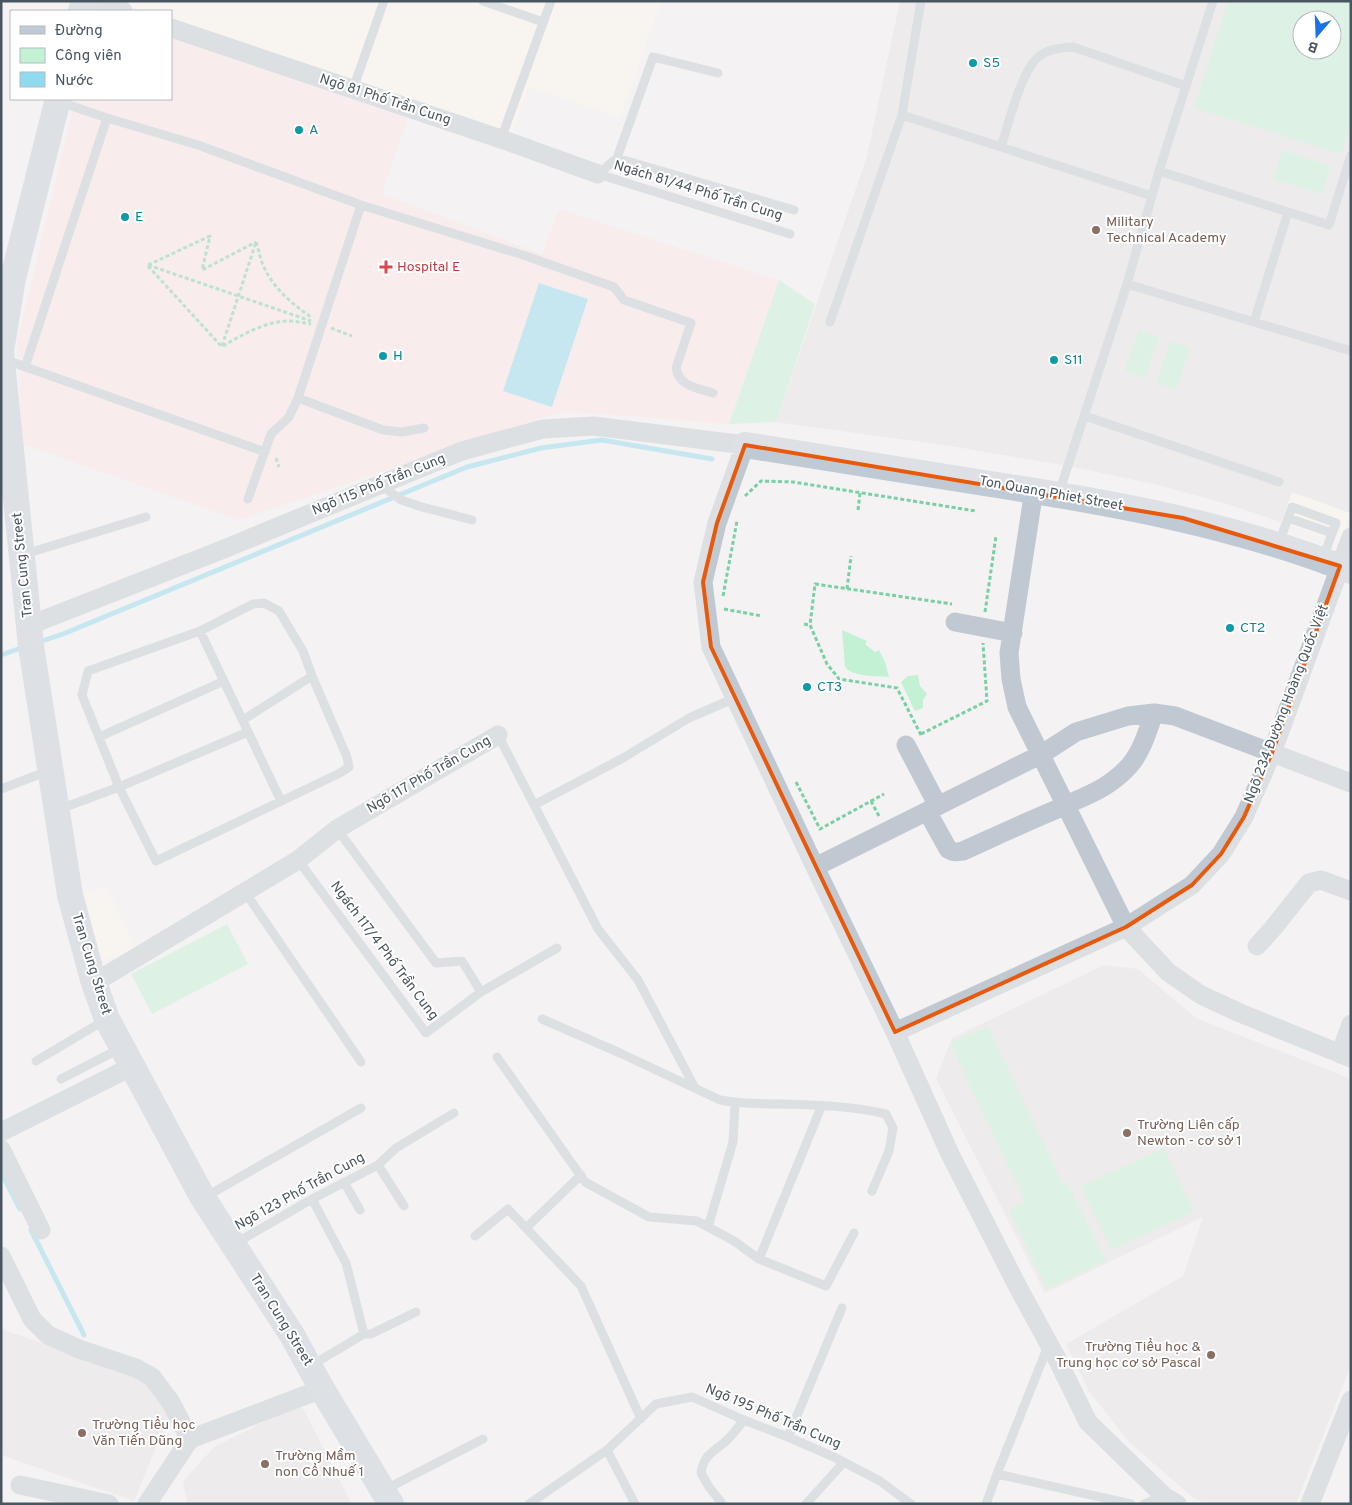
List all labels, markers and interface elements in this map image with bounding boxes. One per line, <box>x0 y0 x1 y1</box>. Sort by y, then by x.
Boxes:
legend <box>10 10 172 100</box>
north arrow <box>1292 10 1342 60</box>
text: Đường <box>55 22 103 41</box>
text: B <box>1306 36 1321 55</box>
text: Công viên <box>55 47 122 66</box>
place label: S5 <box>983 55 1000 72</box>
marker: S5 <box>967 57 979 69</box>
street label: Ngõ 81 Phố Trần Cung <box>317 71 453 129</box>
text: Nước <box>55 72 94 91</box>
place label: A <box>309 122 319 139</box>
marker: A <box>293 124 305 136</box>
street label: Ngách 81/44 Phố Trần Cung <box>611 157 785 225</box>
place label: E <box>135 209 143 226</box>
marker: E <box>119 211 131 223</box>
place label: Military Technical Academy <box>1106 214 1226 247</box>
marker: Military Technical Academy <box>1090 224 1102 236</box>
place label: Hospital E <box>397 259 460 276</box>
marker: Hospital E <box>379 260 393 274</box>
place label: H <box>393 348 403 365</box>
marker: H <box>377 350 389 362</box>
place label: S11 <box>1064 352 1083 369</box>
marker: S11 <box>1048 354 1060 366</box>
street label: Ngõ 115 Phố Trần Cung <box>310 450 448 520</box>
street label: Ton Quang Phiet Street <box>978 473 1124 515</box>
street label: Tran Cung Street <box>9 512 37 618</box>
street label: Ngõ 234 Đường Hoàng Quốc Việt <box>1241 602 1333 806</box>
place label: CT2 <box>1240 620 1265 637</box>
marker: CT2 <box>1224 622 1236 634</box>
place label: CT3 <box>817 679 842 696</box>
marker: CT3 <box>801 681 813 693</box>
street label: Ngõ 117 Phố Trần Cung <box>364 733 494 817</box>
street label: Ngách 117/4 Phố Trần Cung <box>326 878 442 1024</box>
street label: Tran Cung Street <box>67 911 115 1017</box>
place label: Trường Liên cấp Newton - cơ sở 1 <box>1137 1117 1242 1150</box>
marker: Trường Liên cấp Newton - cơ sở 1 <box>1121 1127 1133 1139</box>
street label: Ngõ 123 Phố Trần Cung <box>232 1149 368 1235</box>
street label: Tran Cung Street <box>246 1271 316 1369</box>
place label: Trường Tiểu học & Trung học cơ sở Pascal <box>1056 1338 1202 1372</box>
marker: Trường Tiểu học & Trung học cơ sở Pascal <box>1205 1349 1217 1361</box>
street label: Ngõ 195 Phố Trần Cung <box>703 1381 843 1453</box>
place label: Trường Tiểu học Văn Tiến Dũng <box>92 1416 196 1450</box>
marker: Trường Tiểu học Văn Tiến Dũng <box>76 1427 88 1439</box>
place label: Trường Mầm non Cổ Nhuế 1 <box>275 1448 364 1481</box>
marker: Trường Mầm non Cổ Nhuế 1 <box>259 1458 271 1470</box>

